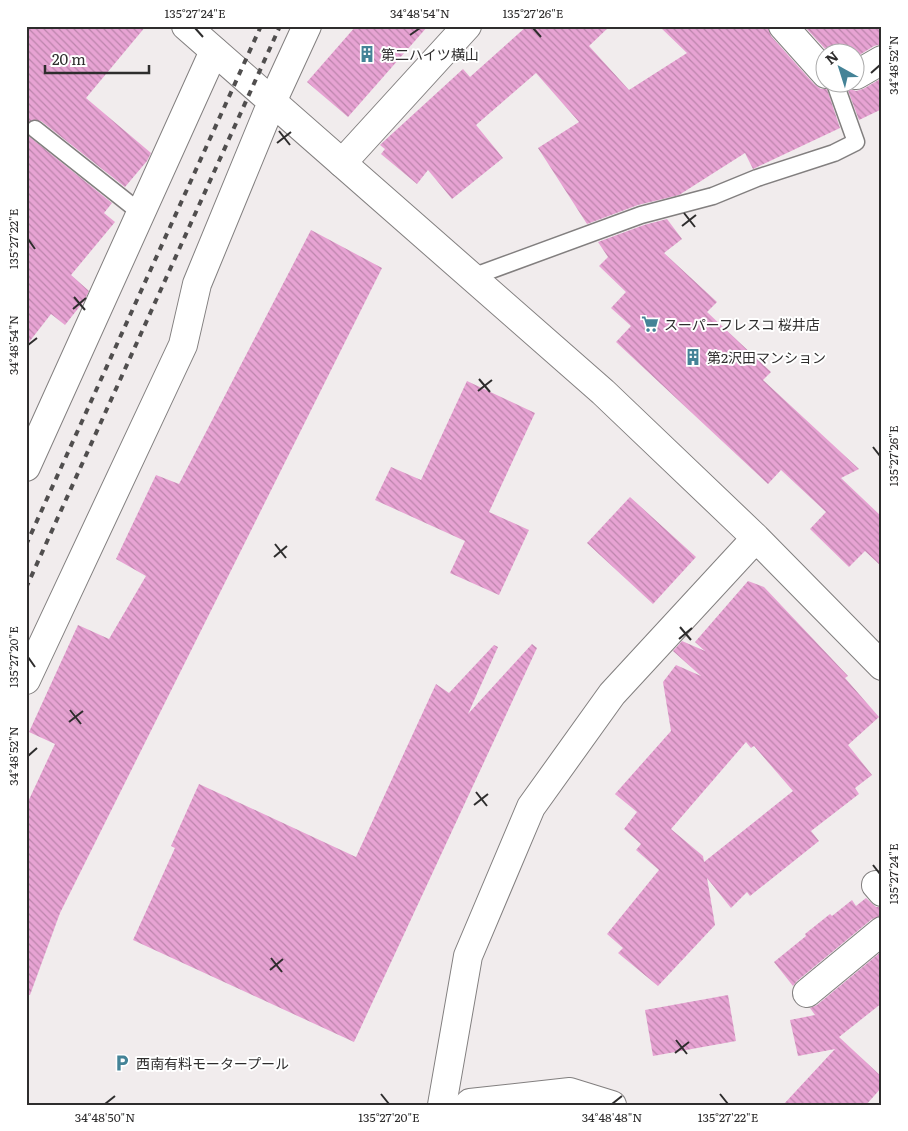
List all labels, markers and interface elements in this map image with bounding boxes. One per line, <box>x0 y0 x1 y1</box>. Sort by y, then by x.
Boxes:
text: 135°27'24"E <box>164 4 226 22</box>
text: 34°48'54"N <box>390 4 450 22</box>
text: 135°27'26"E <box>502 4 564 22</box>
text: 34°48'52"N <box>884 35 902 95</box>
scale bar <box>45 42 149 74</box>
north arrow <box>816 42 866 92</box>
building icon: 第二ハイツ横山 <box>357 44 377 64</box>
place label: 第二ハイツ横山 <box>381 44 479 64</box>
text: N <box>820 45 842 69</box>
text: 20 m <box>52 47 86 70</box>
text: 135°27'22"E <box>4 208 22 269</box>
supermarket icon: スーパーフレスコ 桜井店 <box>640 314 660 334</box>
place label: スーパーフレスコ 桜井店 <box>664 314 820 334</box>
text: 34°48'54"N <box>4 315 22 375</box>
building icon: 第2沢田マンション <box>683 347 703 367</box>
place label: 第2沢田マンション <box>707 347 826 367</box>
text: 135°27'26"E <box>884 425 902 487</box>
text: 135°27'20"E <box>4 626 22 688</box>
text: 34°48'52"N <box>4 726 22 786</box>
text: 135°27'24"E <box>884 843 902 905</box>
parking icon: 西南有料モータープール <box>112 1053 132 1073</box>
place label: 西南有料モータープール <box>136 1053 289 1073</box>
text: 34°48'50"N <box>75 1108 135 1126</box>
text: 135°27'20"E <box>358 1108 420 1126</box>
text: 34°48'48"N <box>582 1108 642 1126</box>
text: 135°27'22"E <box>698 1108 759 1126</box>

